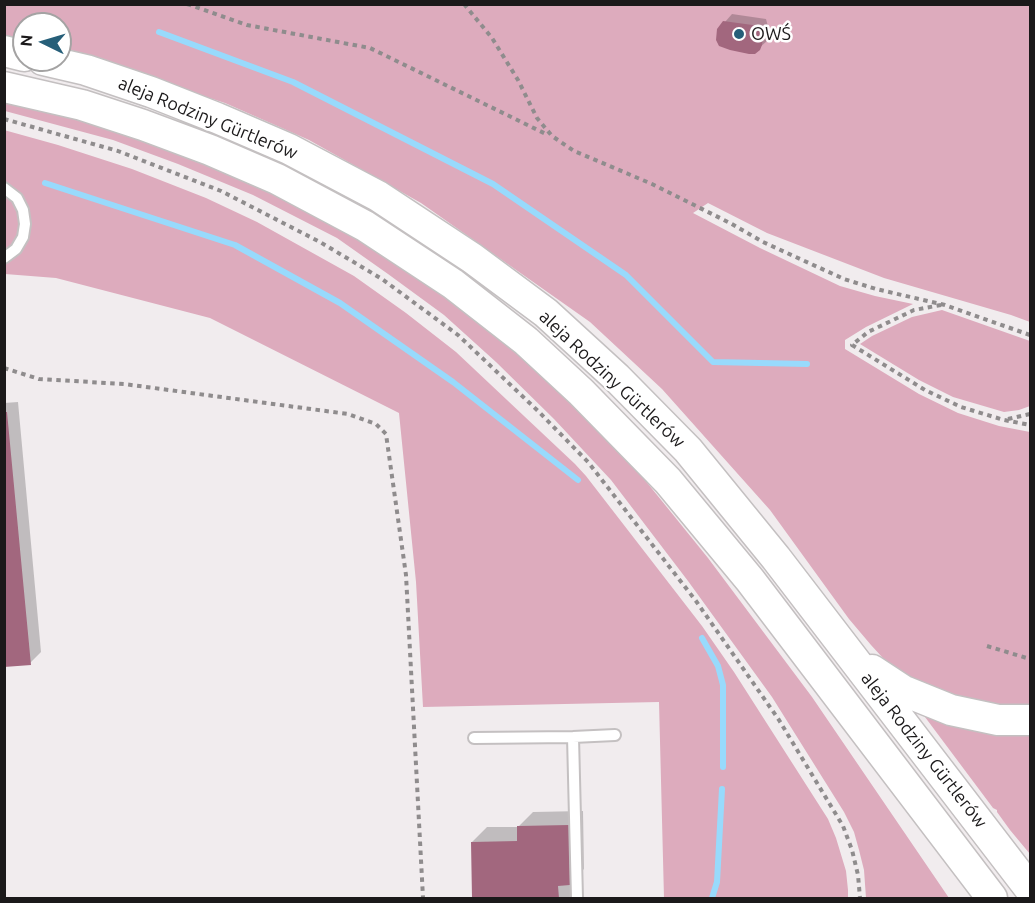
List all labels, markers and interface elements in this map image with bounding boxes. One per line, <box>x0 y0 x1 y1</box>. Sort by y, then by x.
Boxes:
north arrow <box>12 12 72 72</box>
place label: OWŚ <box>751 23 791 45</box>
marker: OWŚ <box>732 27 746 41</box>
text: N <box>17 34 36 47</box>
street label: aleja Rodziny Gürtlerów <box>115 72 301 164</box>
street label: aleja Rodziny Gürtlerów <box>535 306 689 452</box>
street label: aleja Rodziny Gürtlerów <box>857 668 991 832</box>

